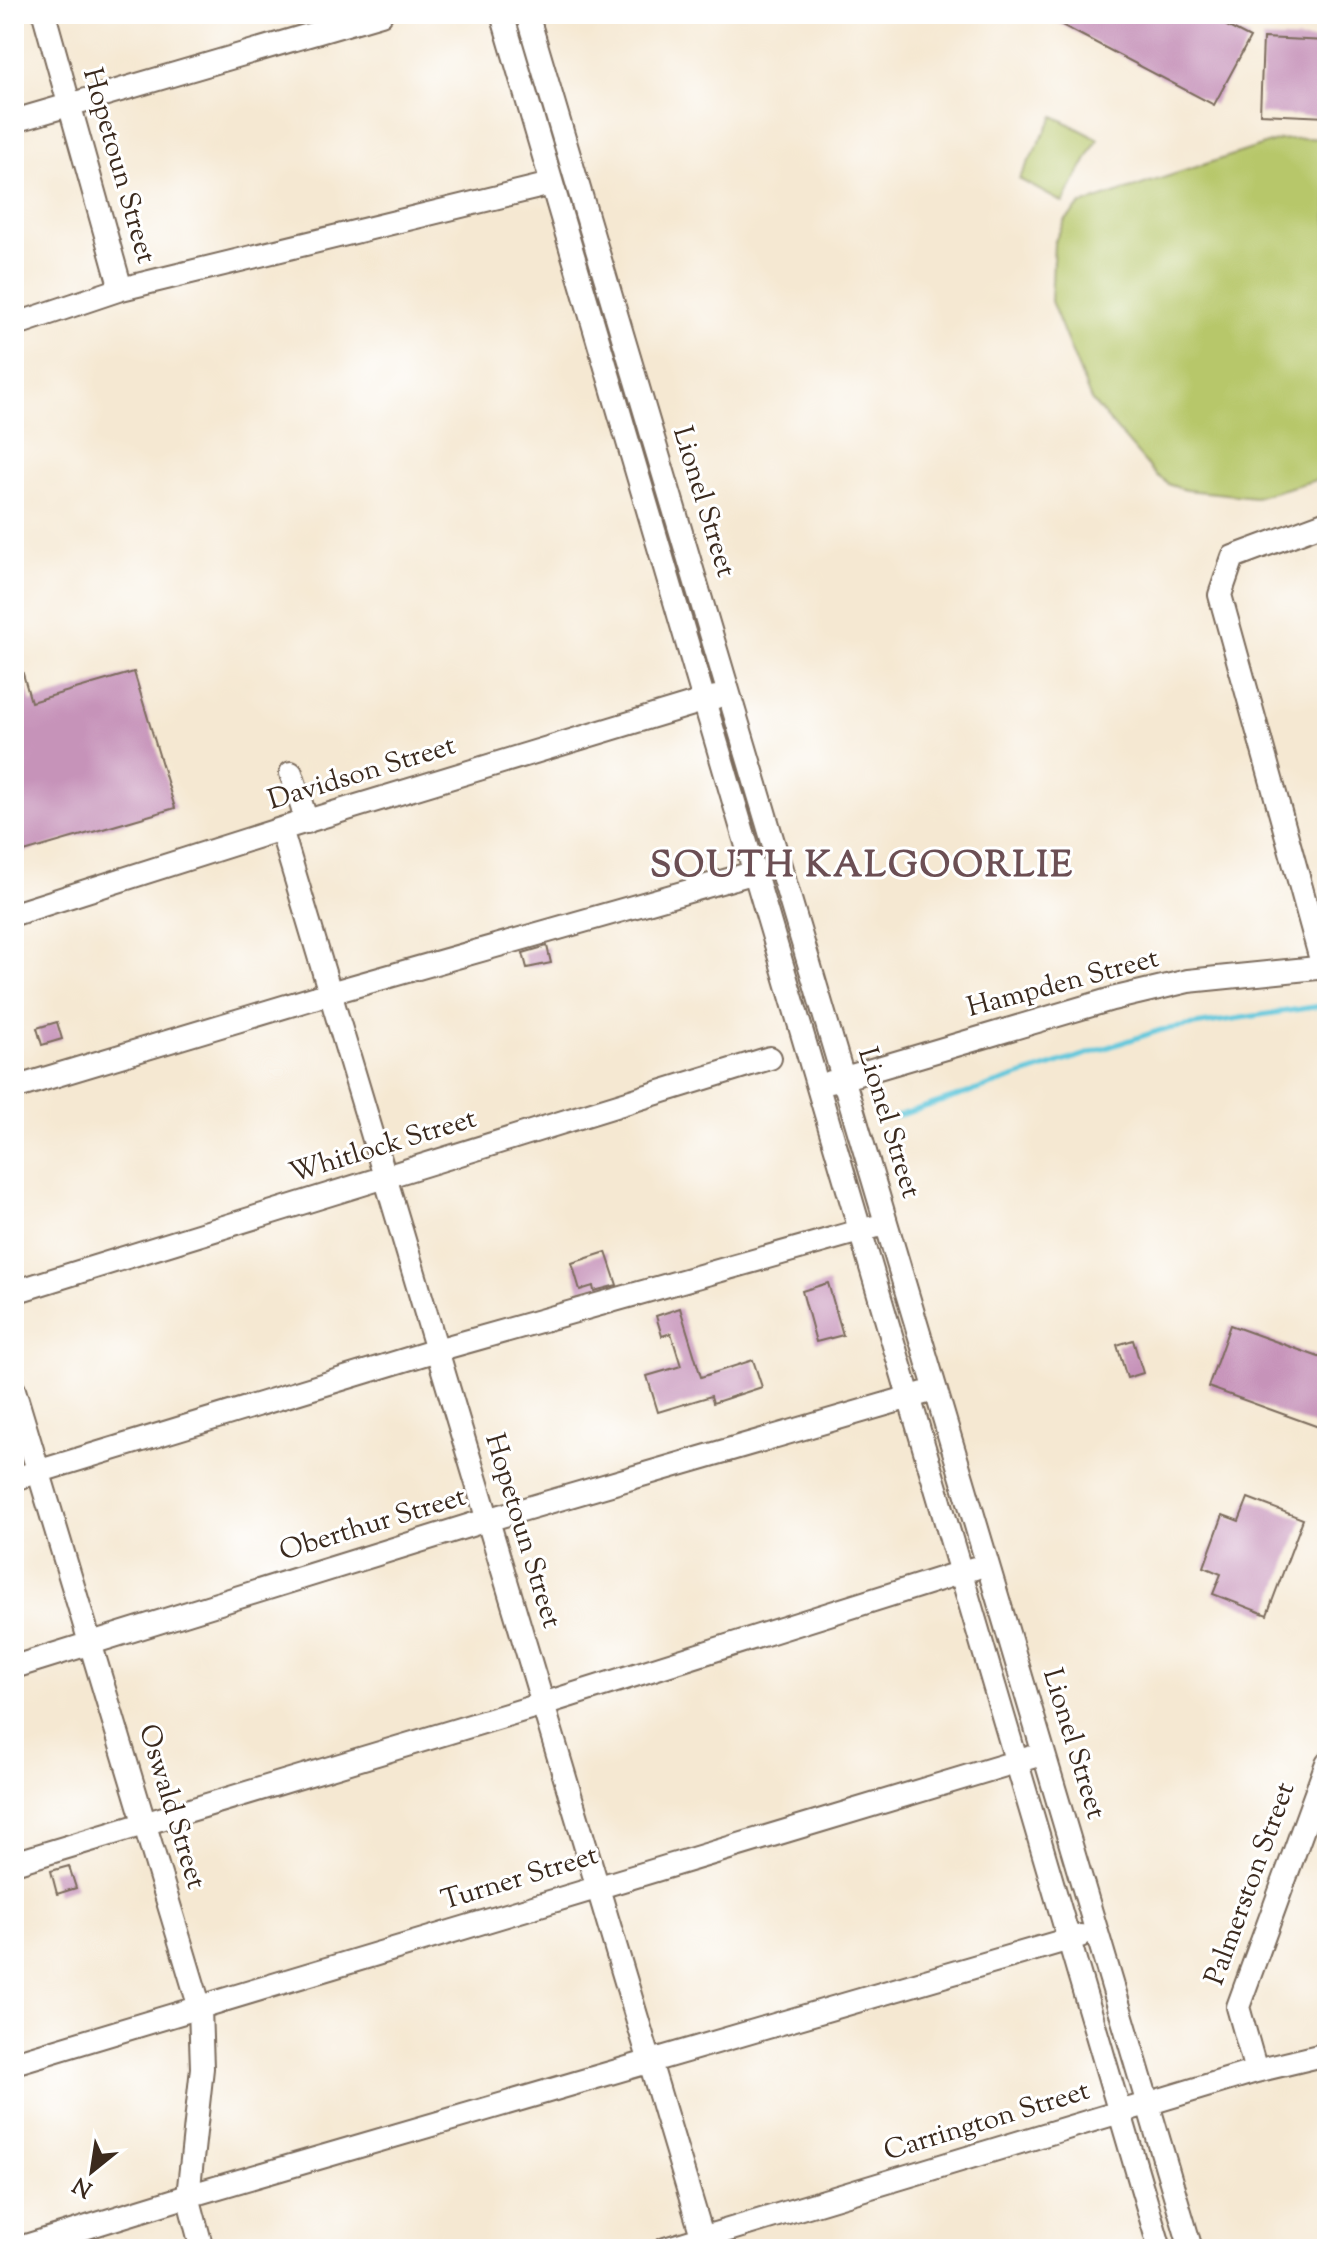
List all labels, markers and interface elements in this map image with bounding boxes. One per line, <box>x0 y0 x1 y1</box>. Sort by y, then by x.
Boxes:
street label: Hopetoun Street <box>71 64 165 269</box>
street label: Lionel Street <box>661 422 745 582</box>
street label: Davidson Street <box>263 726 461 822</box>
district label: SOUTH KALGOORLIE <box>650 841 1074 893</box>
street label: Hampden Street <box>963 939 1164 1029</box>
street label: Lionel Street <box>846 1043 930 1203</box>
street label: Whitlock Street <box>284 1099 482 1194</box>
street label: Hopetoun Street <box>473 1429 571 1634</box>
street label: Oberthur Street <box>275 1477 472 1572</box>
street label: Lionel Street <box>1031 1664 1115 1824</box>
street label: Oswald Street <box>127 1720 215 1895</box>
street label: Palmerston Street <box>1196 1777 1306 1991</box>
street label: Turner Street <box>437 1836 604 1922</box>
street label: Carrington Street <box>879 2072 1095 2172</box>
north arrow <box>52 2131 132 2211</box>
text: N <box>68 2167 99 2204</box>

